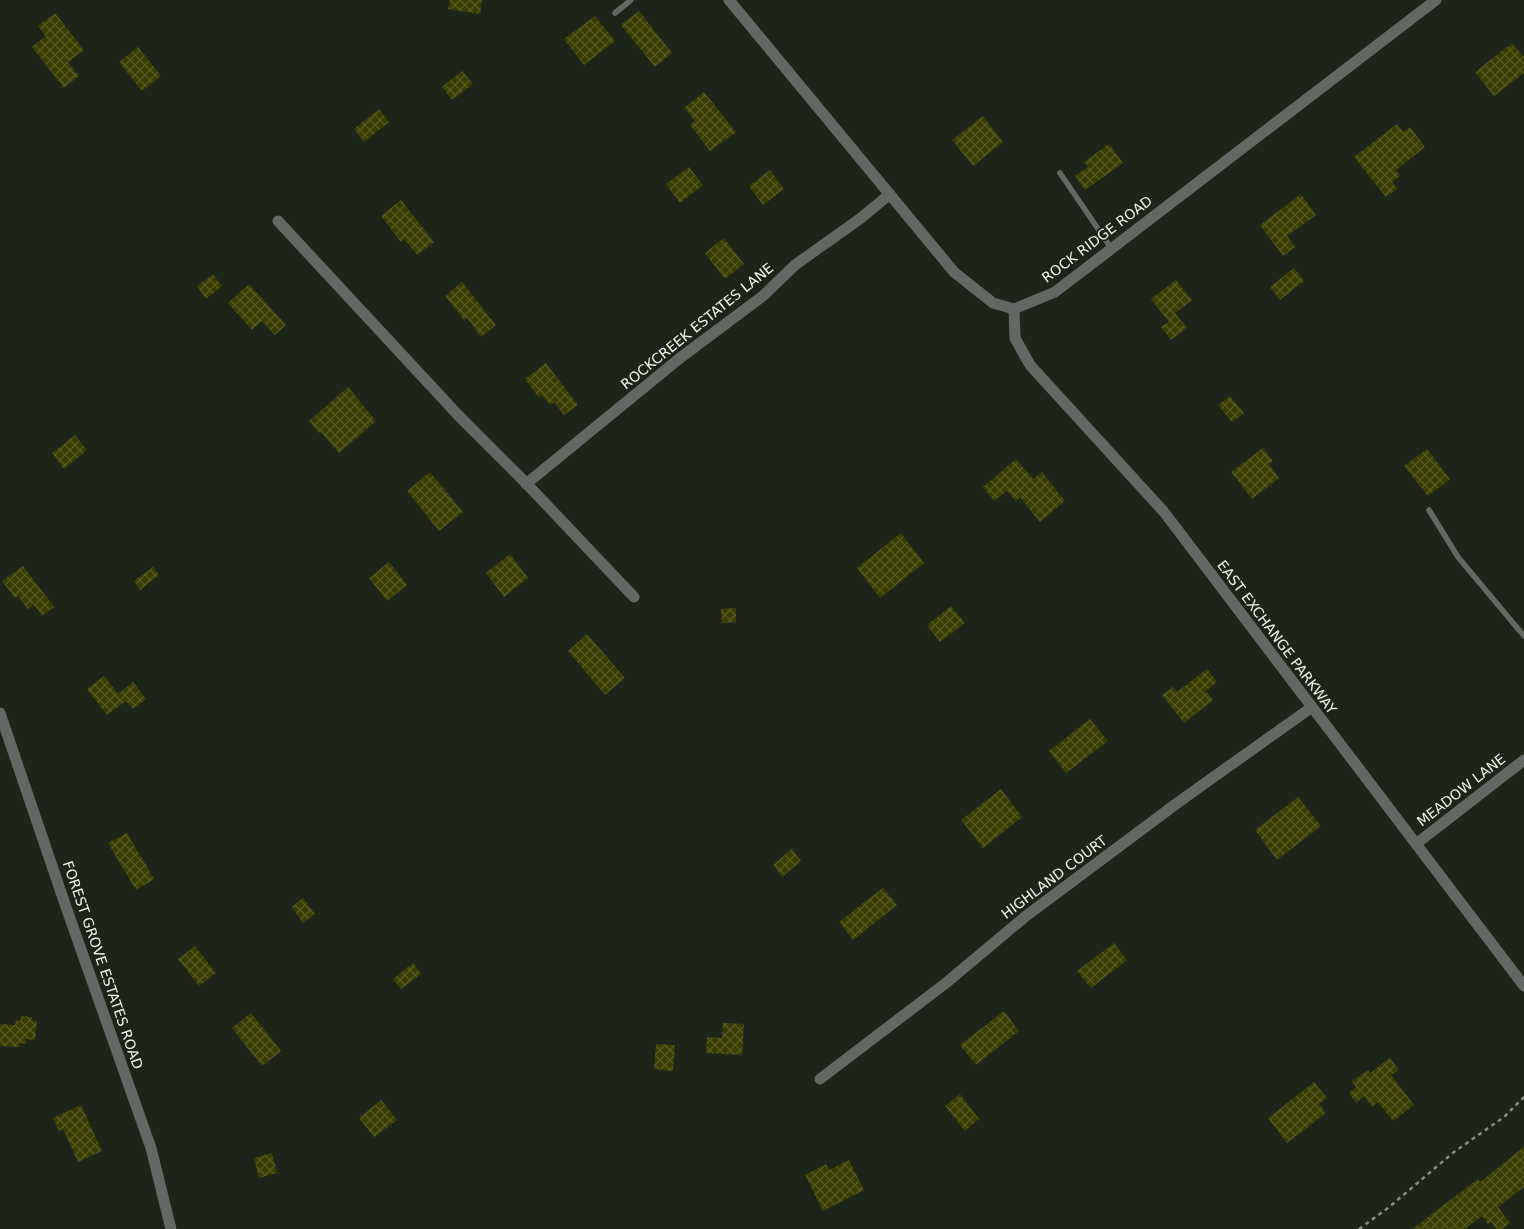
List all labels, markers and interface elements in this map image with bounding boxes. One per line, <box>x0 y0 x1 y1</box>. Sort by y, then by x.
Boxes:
street label: ROCK RIDGE ROAD <box>1039 192 1155 286</box>
street label: ROCKCREEK ESTATES LANE <box>618 260 776 392</box>
street label: EAST EXCHANGE PARKWAY <box>1214 557 1340 717</box>
street label: MEADOW LANE <box>1414 751 1508 829</box>
street label: HIGHLAND COURT <box>998 832 1110 922</box>
street label: FOREST GROVE ESTATES ROAD <box>60 859 146 1071</box>

